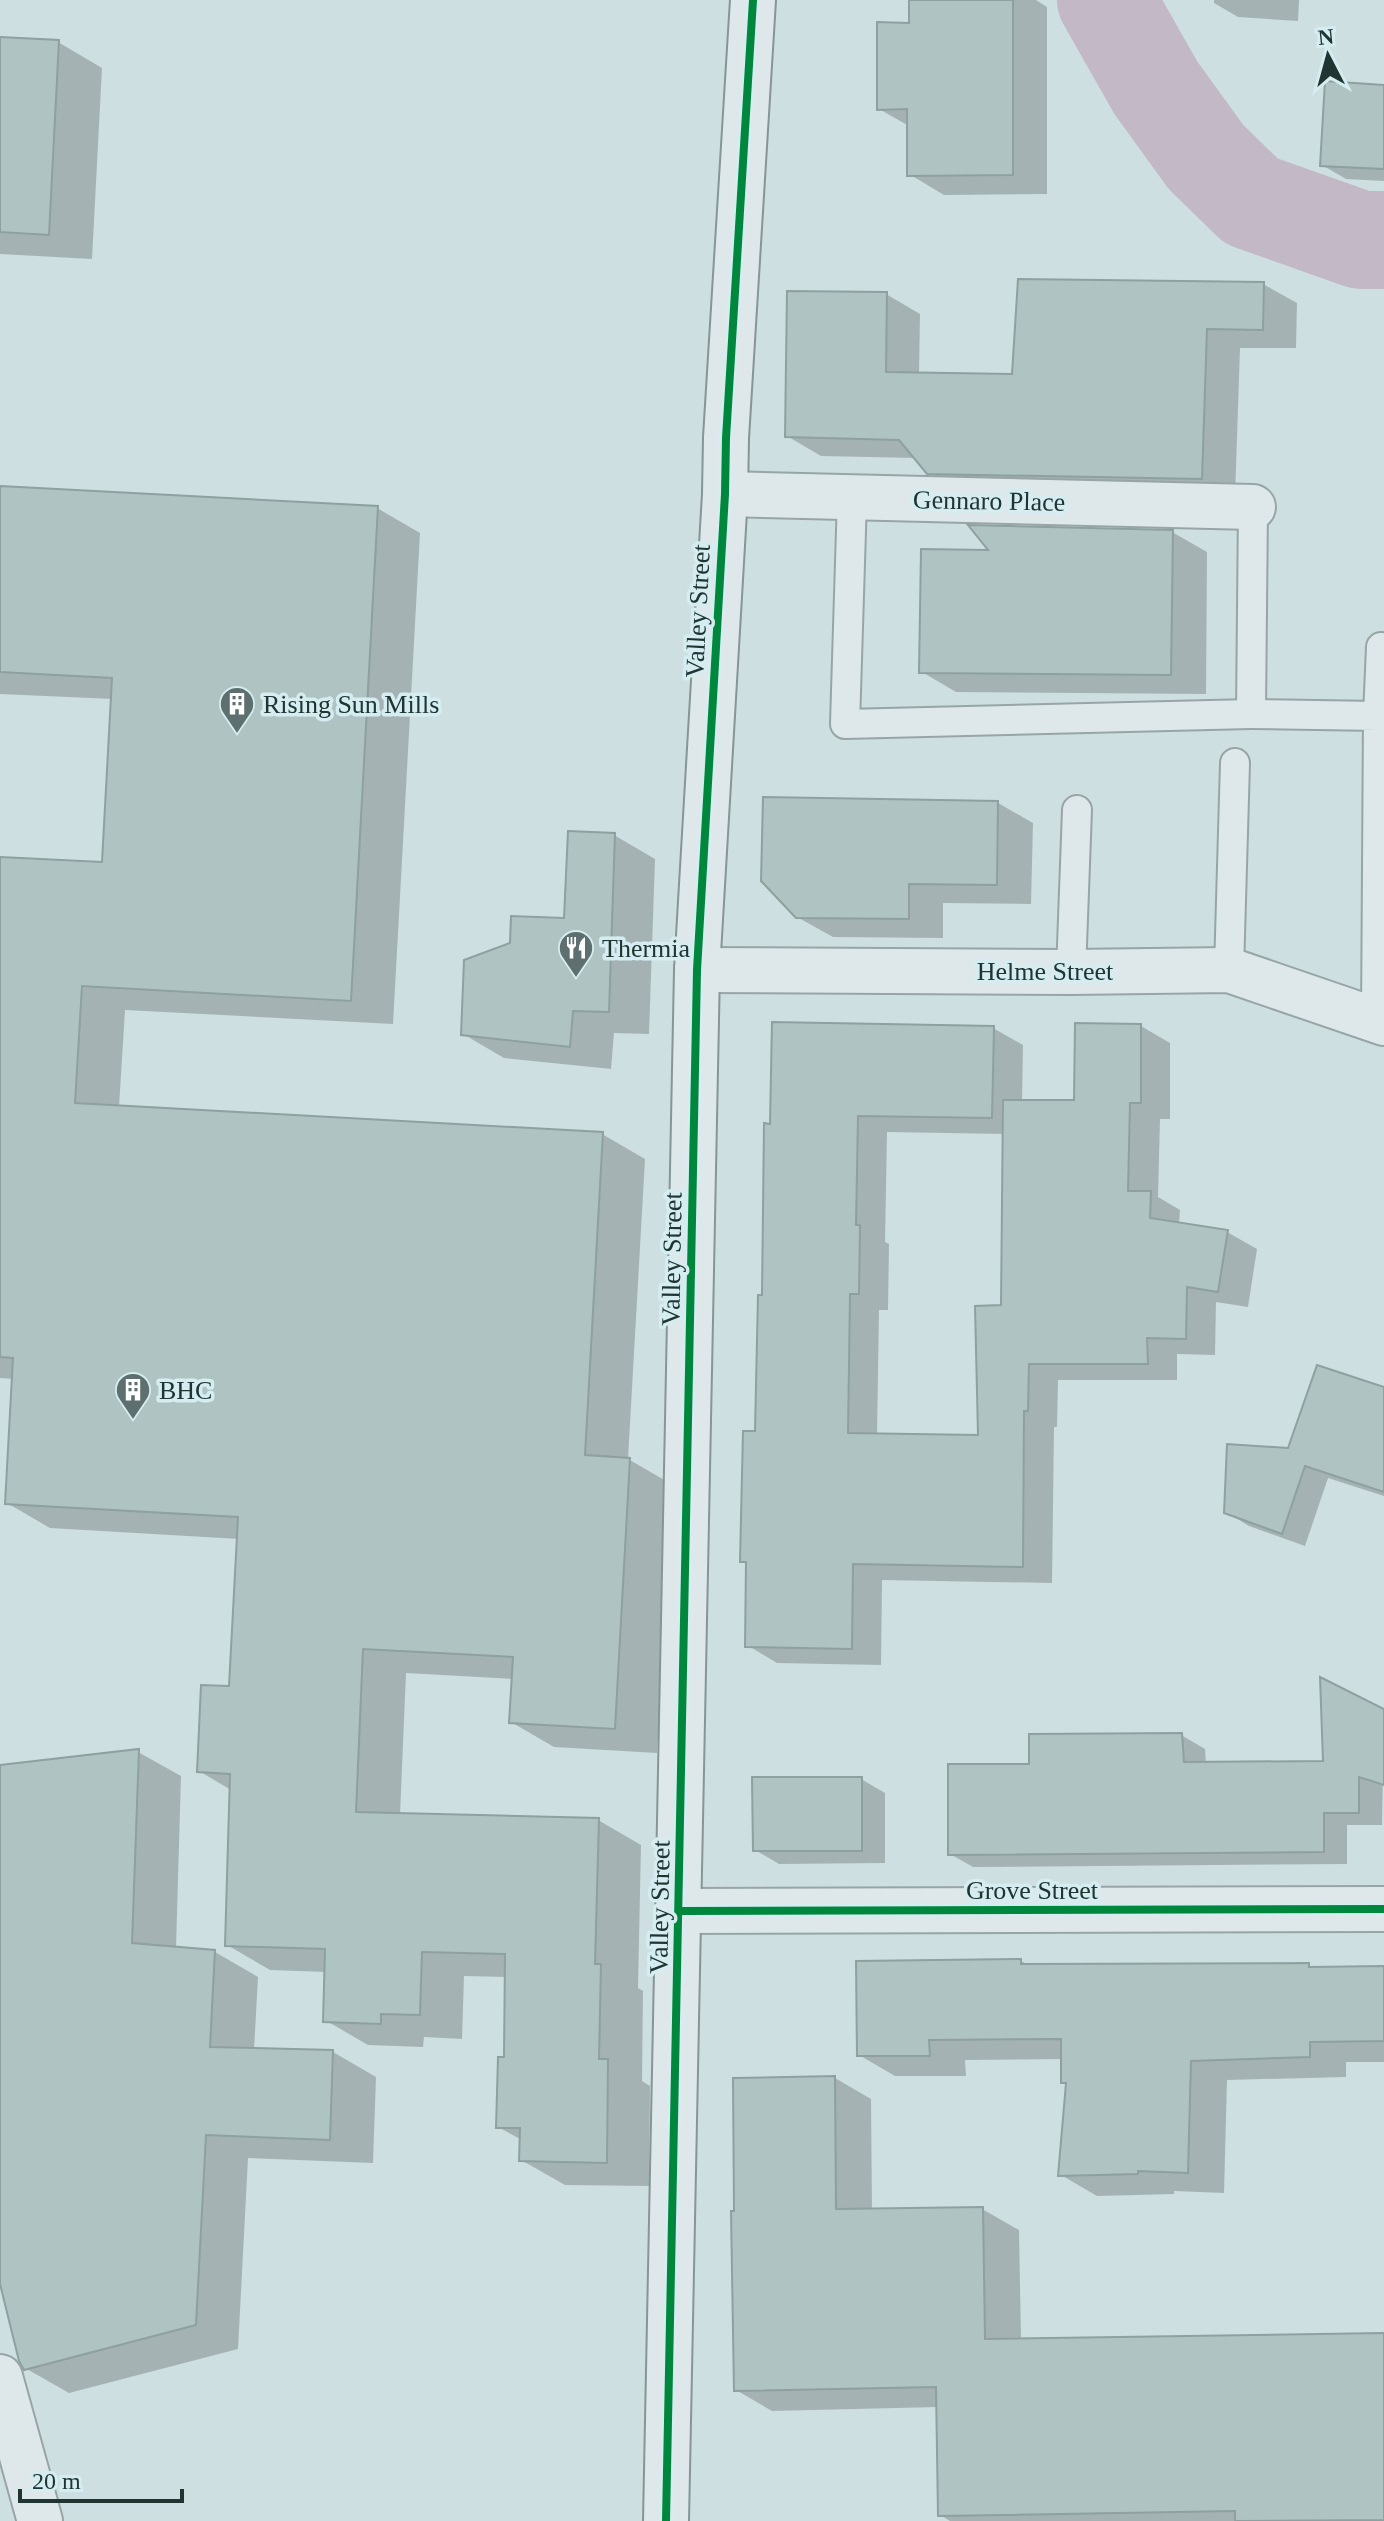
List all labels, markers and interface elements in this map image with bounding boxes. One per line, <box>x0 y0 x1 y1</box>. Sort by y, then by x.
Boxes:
north arrow <box>1288 16 1368 96</box>
text: N <box>1317 23 1335 50</box>
street label: Gennaro Place <box>913 485 1065 517</box>
street label: Valley Street <box>680 543 716 678</box>
building icon: Rising Sun Mills <box>218 685 256 735</box>
place label: Rising Sun Mills <box>263 690 439 719</box>
restaurant icon: Thermia <box>557 929 595 979</box>
place label: Thermia <box>602 934 691 963</box>
street label: Helme Street <box>977 957 1114 986</box>
street label: Valley Street <box>656 1191 688 1326</box>
building icon: BHC <box>114 1371 152 1421</box>
place label: BHC <box>159 1376 212 1405</box>
street label: Valley Street <box>644 1839 676 1974</box>
street label: Grove Street <box>966 1876 1099 1905</box>
scale bar <box>20 2453 182 2503</box>
text: 20 m <box>32 2468 81 2494</box>

